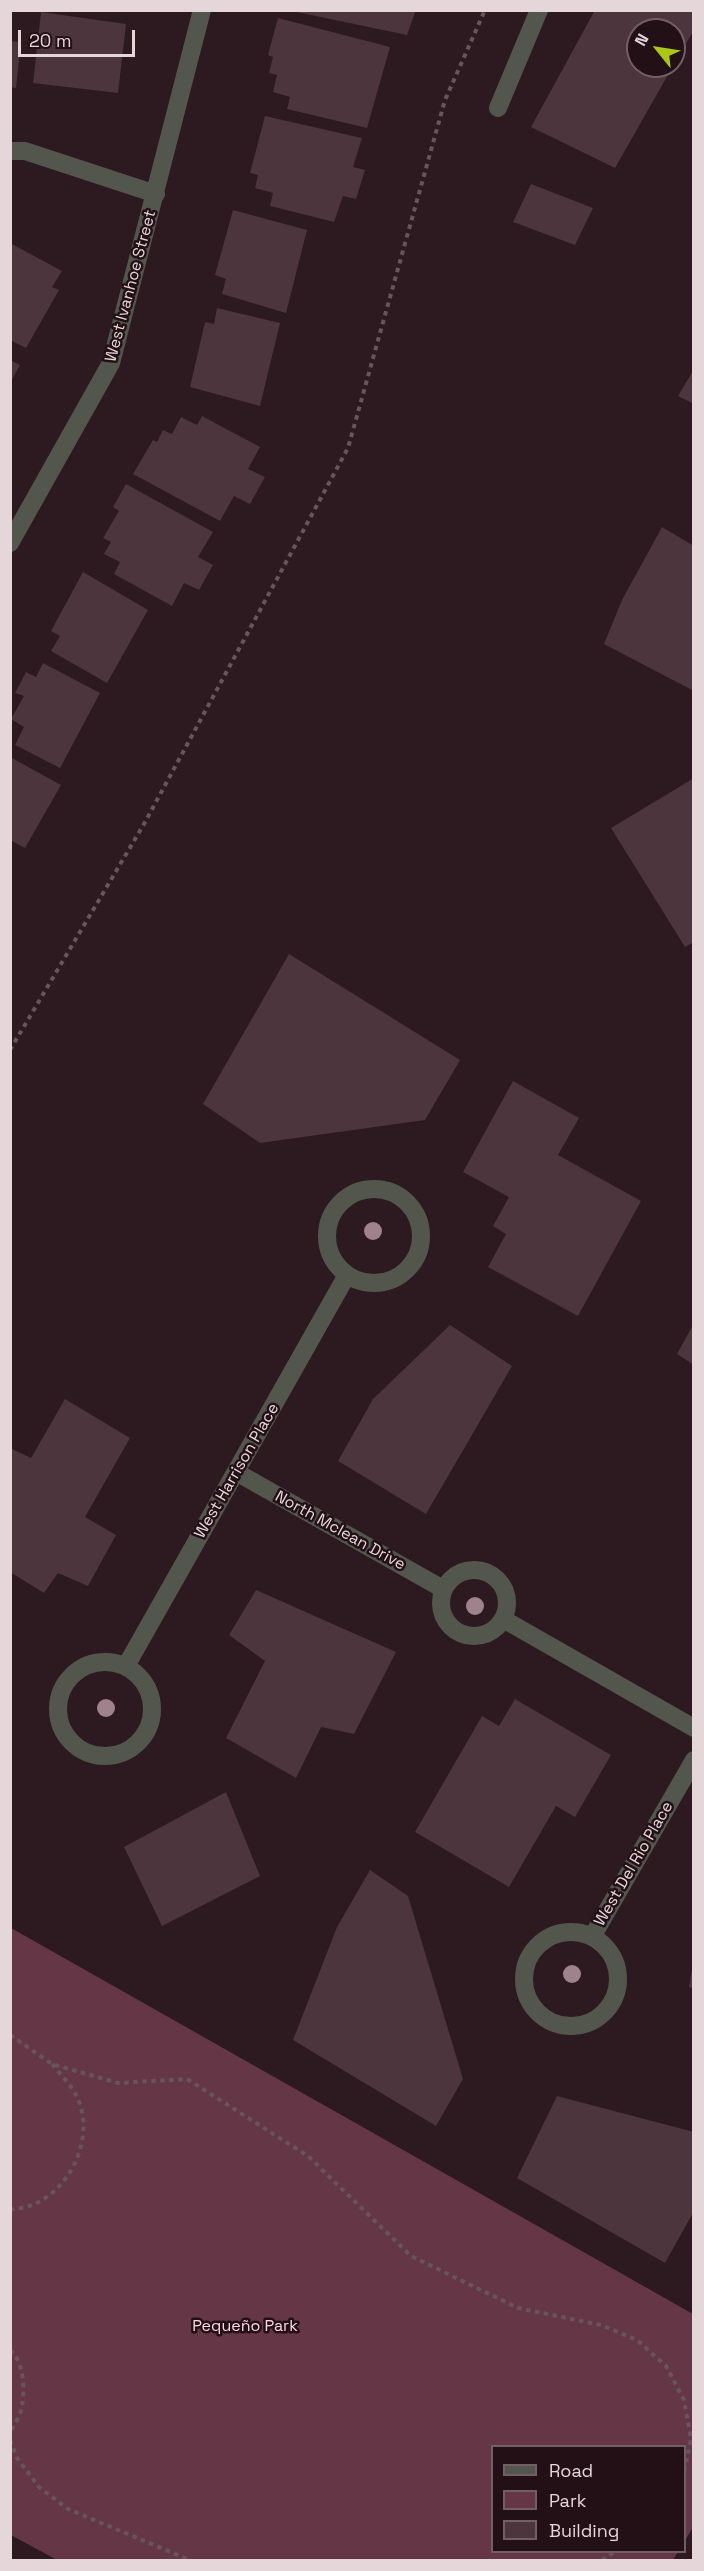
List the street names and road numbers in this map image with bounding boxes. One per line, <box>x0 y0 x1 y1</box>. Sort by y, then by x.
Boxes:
street label: West Ivanhoe Street <box>101 208 161 364</box>
street label: West Harrison Place <box>191 1400 283 1542</box>
street label: North Mclean Drive <box>271 1487 409 1575</box>
street label: West Del Rio Place <box>591 1798 677 1930</box>

